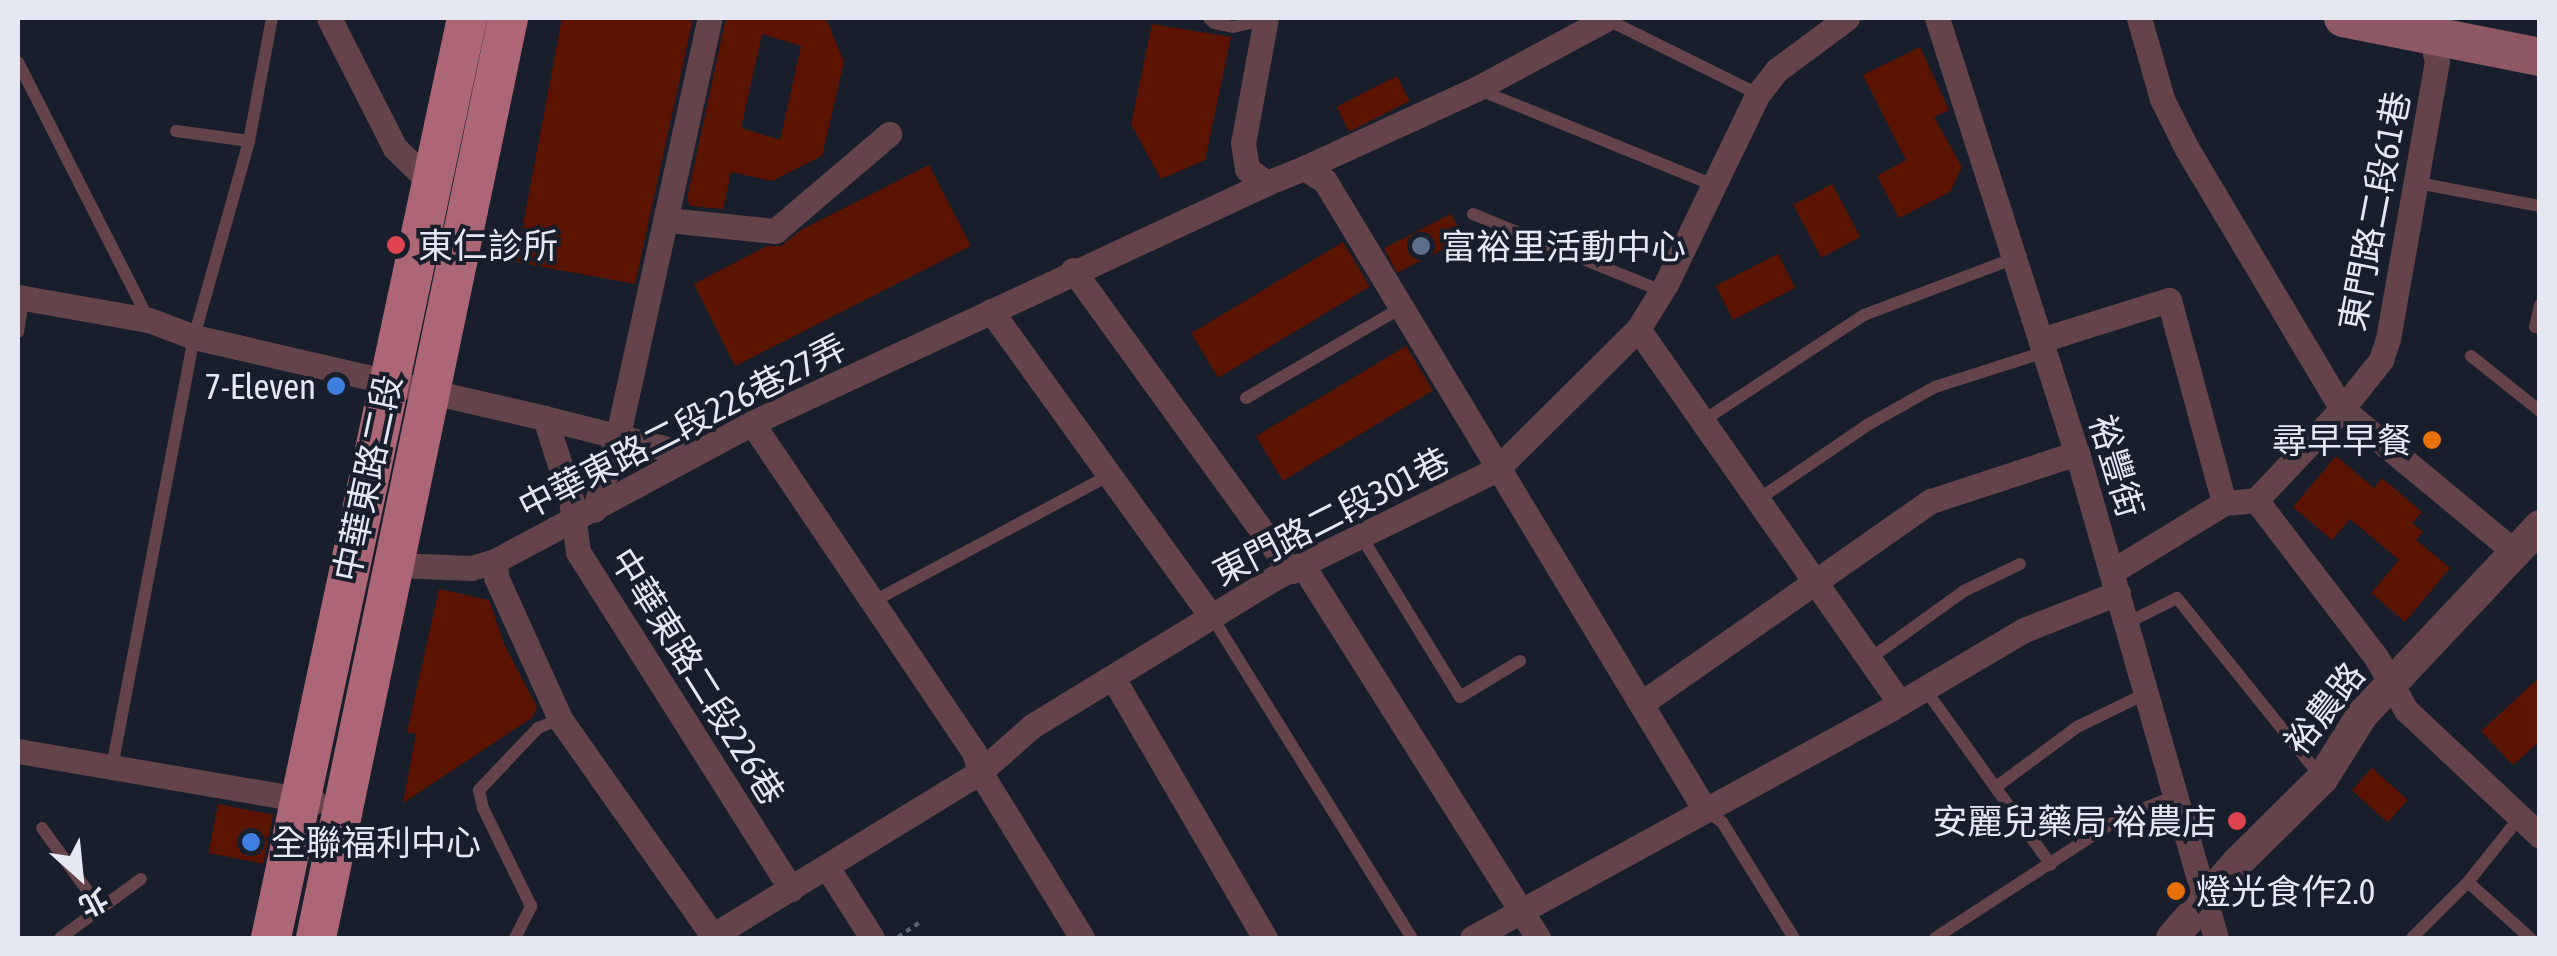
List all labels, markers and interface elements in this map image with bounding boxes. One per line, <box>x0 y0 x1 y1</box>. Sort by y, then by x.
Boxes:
street label: 東門路二段61巷 <box>2330 88 2418 334</box>
place label: 東仁診所 <box>418 224 558 266</box>
place label: 富裕里活動中心 <box>1441 225 1686 267</box>
marker: 東仁診所 <box>383 232 409 258</box>
marker: 富裕里活動中心 <box>1410 235 1432 257</box>
street label: 中華東路二段226巷27弄 <box>511 325 853 527</box>
place label: 7-Eleven <box>204 365 316 407</box>
street label: 中華東路二段 <box>325 371 409 585</box>
marker: 7-Eleven <box>325 375 347 397</box>
street label: 裕豐街 <box>2082 410 2152 522</box>
place label: 尋早早餐 <box>2272 419 2412 461</box>
marker: 尋早早餐 <box>2421 429 2443 451</box>
street label: 東門路二段301巷 <box>1206 438 1456 594</box>
street label: 中華東路二段226巷 <box>602 540 794 812</box>
street label: 裕農路 <box>2275 654 2373 762</box>
place label: 安麗兒藥局 裕農店 <box>1932 800 2217 842</box>
marker: 安麗兒藥局 裕農店 <box>2226 810 2248 832</box>
place label: 全聯福利中心 <box>271 821 481 863</box>
north arrow <box>30 826 130 926</box>
marker: 全聯福利中心 <box>240 831 262 853</box>
place label: 燈光食作2.0 <box>2196 870 2375 912</box>
marker: 燈光食作2.0 <box>2165 880 2187 902</box>
text: 北 <box>74 882 113 923</box>

